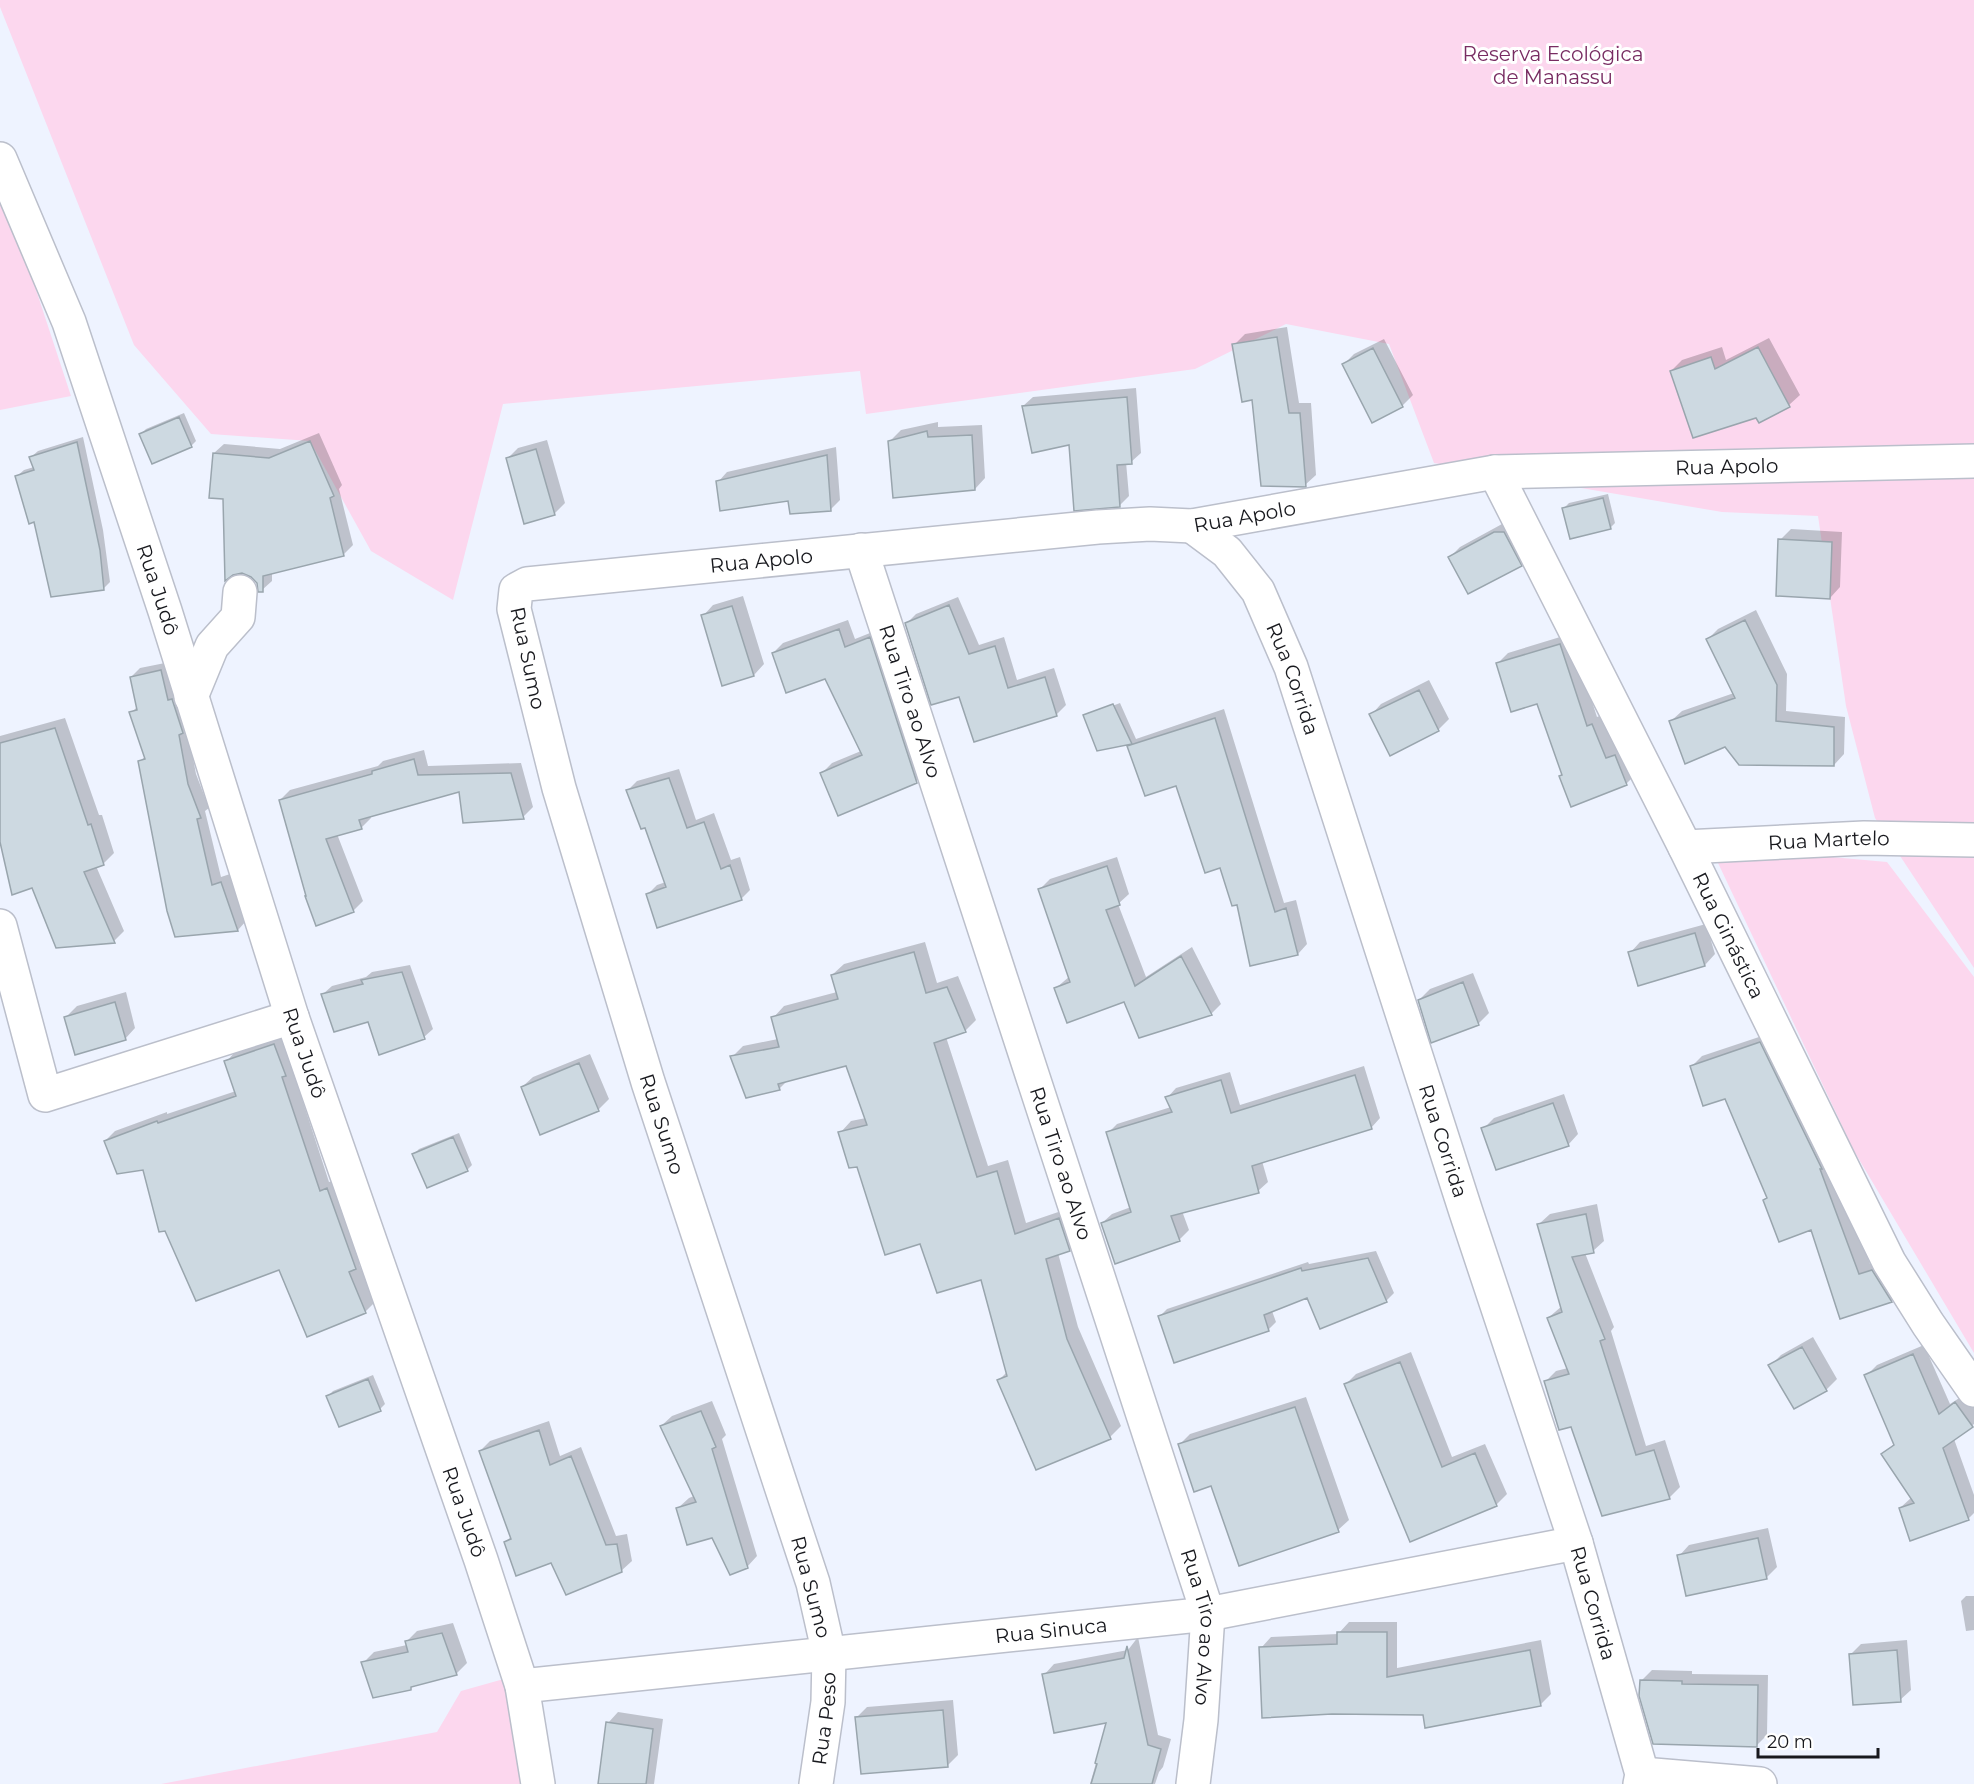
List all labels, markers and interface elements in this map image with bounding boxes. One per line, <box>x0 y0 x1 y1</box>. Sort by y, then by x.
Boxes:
park label: Reserva Ecológica de Manassu <box>1462 42 1644 89</box>
street label: Rua Apolo <box>1675 453 1779 480</box>
street label: Rua Apolo <box>1192 496 1298 537</box>
street label: Rua Judô <box>132 541 184 638</box>
street label: Rua Apolo <box>709 544 814 578</box>
street label: Rua Sumo <box>505 604 551 712</box>
street label: Rua Corrida <box>1261 619 1324 738</box>
street label: Rua Tiro ao Alvo <box>874 621 946 781</box>
street label: Rua Martelo <box>1767 826 1890 855</box>
street label: Rua Ginástica <box>1687 868 1770 1003</box>
street label: Rua Judô <box>278 1005 331 1102</box>
street label: Rua Sumo <box>634 1071 690 1177</box>
street label: Rua Corrida <box>1414 1081 1473 1201</box>
street label: Rua Tiro ao Alvo <box>1025 1084 1097 1243</box>
street label: Rua Judô <box>437 1463 491 1561</box>
street label: Rua Sumo <box>786 1533 836 1641</box>
street label: Rua Corrida <box>1565 1543 1621 1663</box>
street label: Rua Tiro ao Alvo <box>1175 1546 1220 1706</box>
street label: Rua Sinuca <box>994 1613 1108 1648</box>
street label: Rua Peso <box>807 1672 841 1767</box>
scale bar <box>1758 1721 1878 1759</box>
text: 20 m <box>1767 1731 1813 1753</box>

